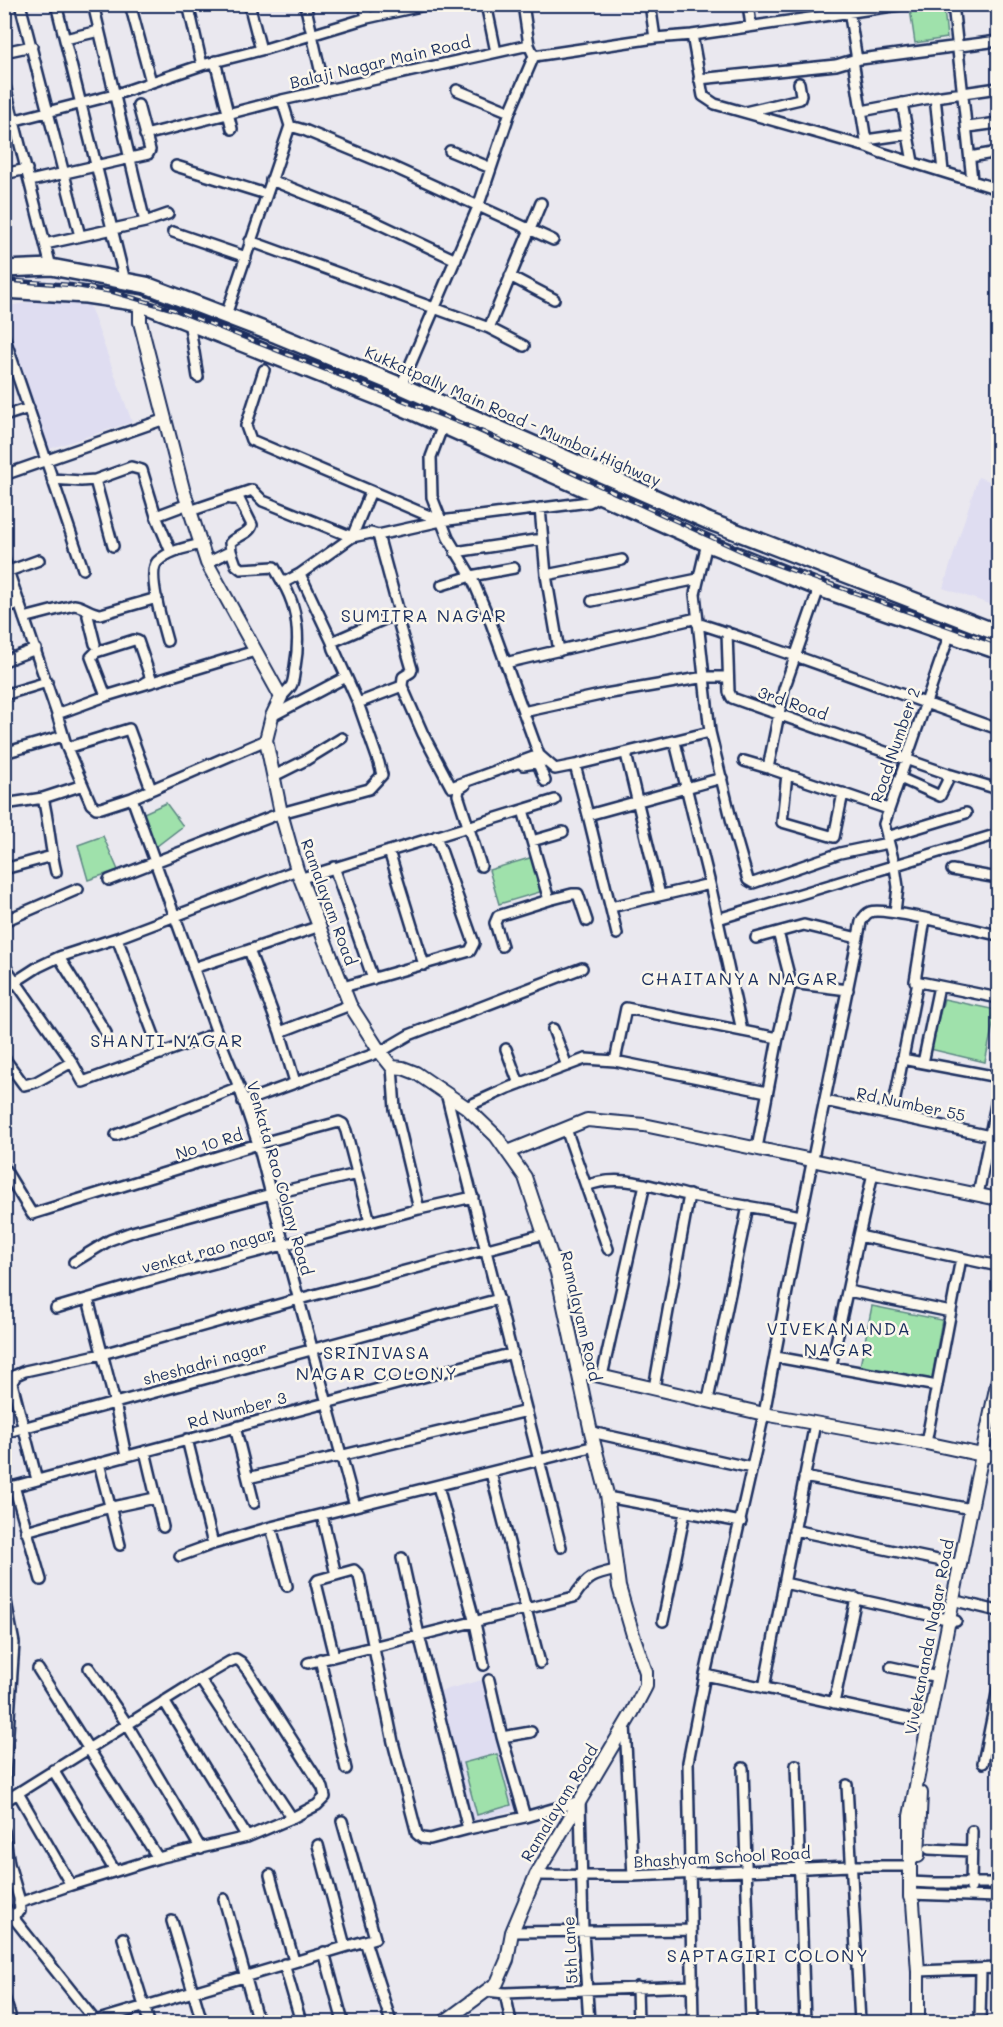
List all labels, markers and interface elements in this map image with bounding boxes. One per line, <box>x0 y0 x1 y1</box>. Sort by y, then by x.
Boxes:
street label: Balaji Nagar Main Road <box>287 30 472 93</box>
street label: Kukkatpally Main Road - Mumbai Highway <box>362 340 665 491</box>
district label: SUMITRA NAGAR <box>341 603 507 627</box>
street label: 3rd Road <box>755 681 831 724</box>
street label: Road Number 2 <box>865 684 924 805</box>
street label: Ramalayam Road <box>297 836 362 968</box>
district label: CHAITANYA NAGAR <box>641 966 839 990</box>
district label: SHANTI NAGAR <box>90 1028 244 1052</box>
street label: Venkata Rao Colony Road <box>243 1078 318 1277</box>
street label: Rd Number 55 <box>855 1082 967 1125</box>
street label: No 10 Rd <box>173 1123 245 1164</box>
street label: venkat rao nagar <box>139 1222 277 1277</box>
street label: Ramalayam Road <box>556 1249 607 1383</box>
district label: VIVEKANANDA NAGAR <box>766 1316 912 1361</box>
street label: sheshadri nagar <box>140 1336 269 1389</box>
district label: SRINIVASA NAGAR COLONY <box>296 1340 458 1385</box>
street label: Rd Number 3 <box>185 1386 289 1433</box>
street label: Vivekananda Nagar Road <box>899 1537 958 1737</box>
street label: Ramalayam Road <box>515 1740 602 1865</box>
street label: Bhashyam School Road <box>633 1841 811 1872</box>
street label: 5th Lane <box>557 1916 582 1984</box>
district label: SAPTAGIRI COLONY <box>667 1943 869 1967</box>

